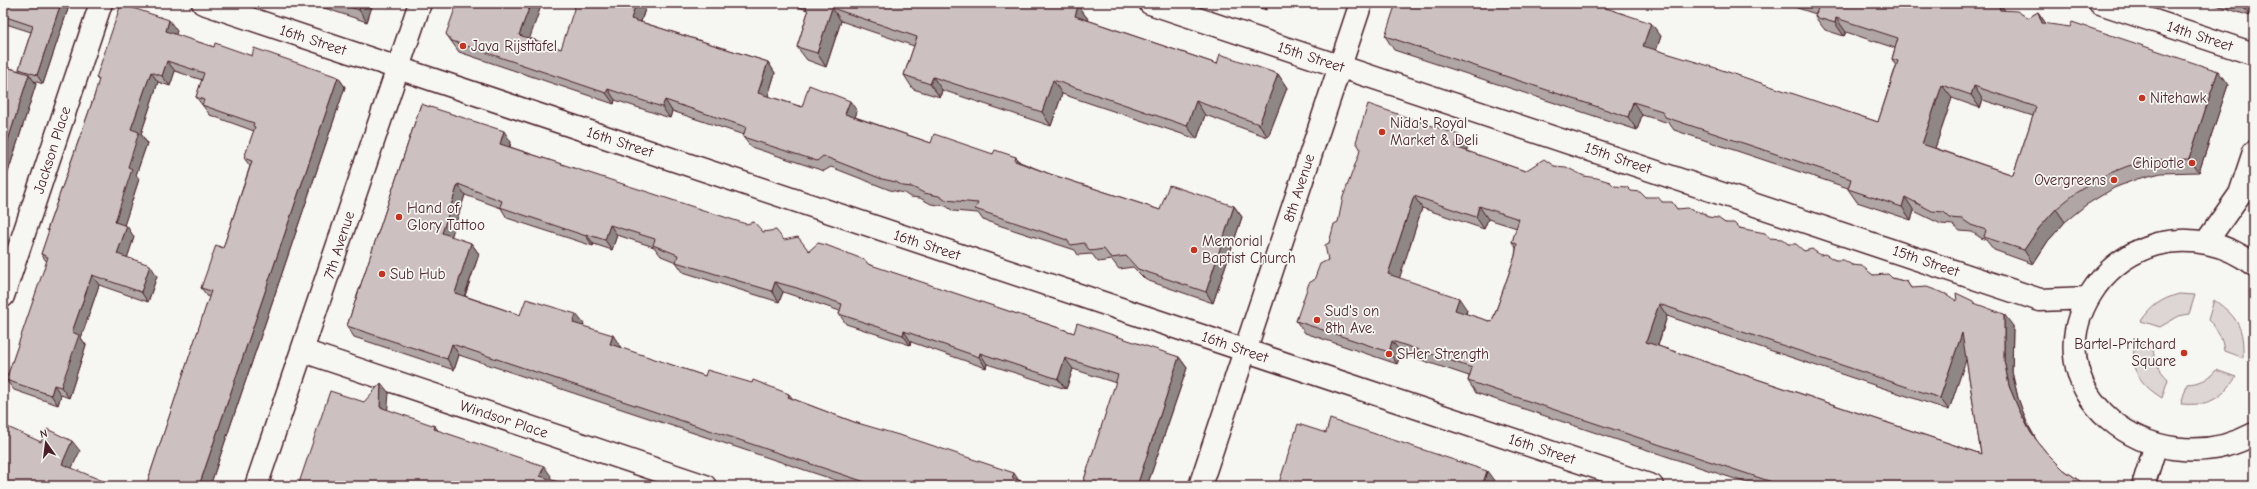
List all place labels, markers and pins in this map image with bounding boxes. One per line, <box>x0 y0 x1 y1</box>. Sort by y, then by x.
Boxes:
place label: Java Rijsttafel <box>471 37 557 55</box>
marker: Java Rijsttafel <box>458 41 468 51</box>
place label: Nitehawk <box>2150 89 2207 107</box>
marker: Nitehawk <box>2137 93 2147 103</box>
place label: Nida's Royal Market & Deli <box>1390 114 1478 149</box>
marker: Nida's Royal Market & Deli <box>1377 127 1387 137</box>
place label: Chipotle <box>2132 154 2184 172</box>
marker: Chipotle <box>2187 158 2197 168</box>
place label: Overgreens <box>2034 171 2106 189</box>
marker: Overgreens <box>2109 175 2119 185</box>
place label: Hand of Glory Tattoo <box>407 199 485 234</box>
marker: Hand of Glory Tattoo <box>394 212 404 222</box>
place label: Memorial Baptist Church <box>1202 232 1296 267</box>
marker: Memorial Baptist Church <box>1189 245 1199 255</box>
place label: Sub Hub <box>390 265 446 283</box>
marker: Sub Hub <box>377 269 387 279</box>
place label: Sud's on 8th Ave. <box>1325 302 1379 337</box>
marker: Sud's on 8th Ave. <box>1312 315 1322 325</box>
place label: Bartel-Pritchard Square <box>2074 335 2176 370</box>
place label: SHer Strength <box>1397 345 1489 363</box>
marker: Bartel-Pritchard Square <box>2179 348 2189 358</box>
marker: SHer Strength <box>1384 349 1394 359</box>

